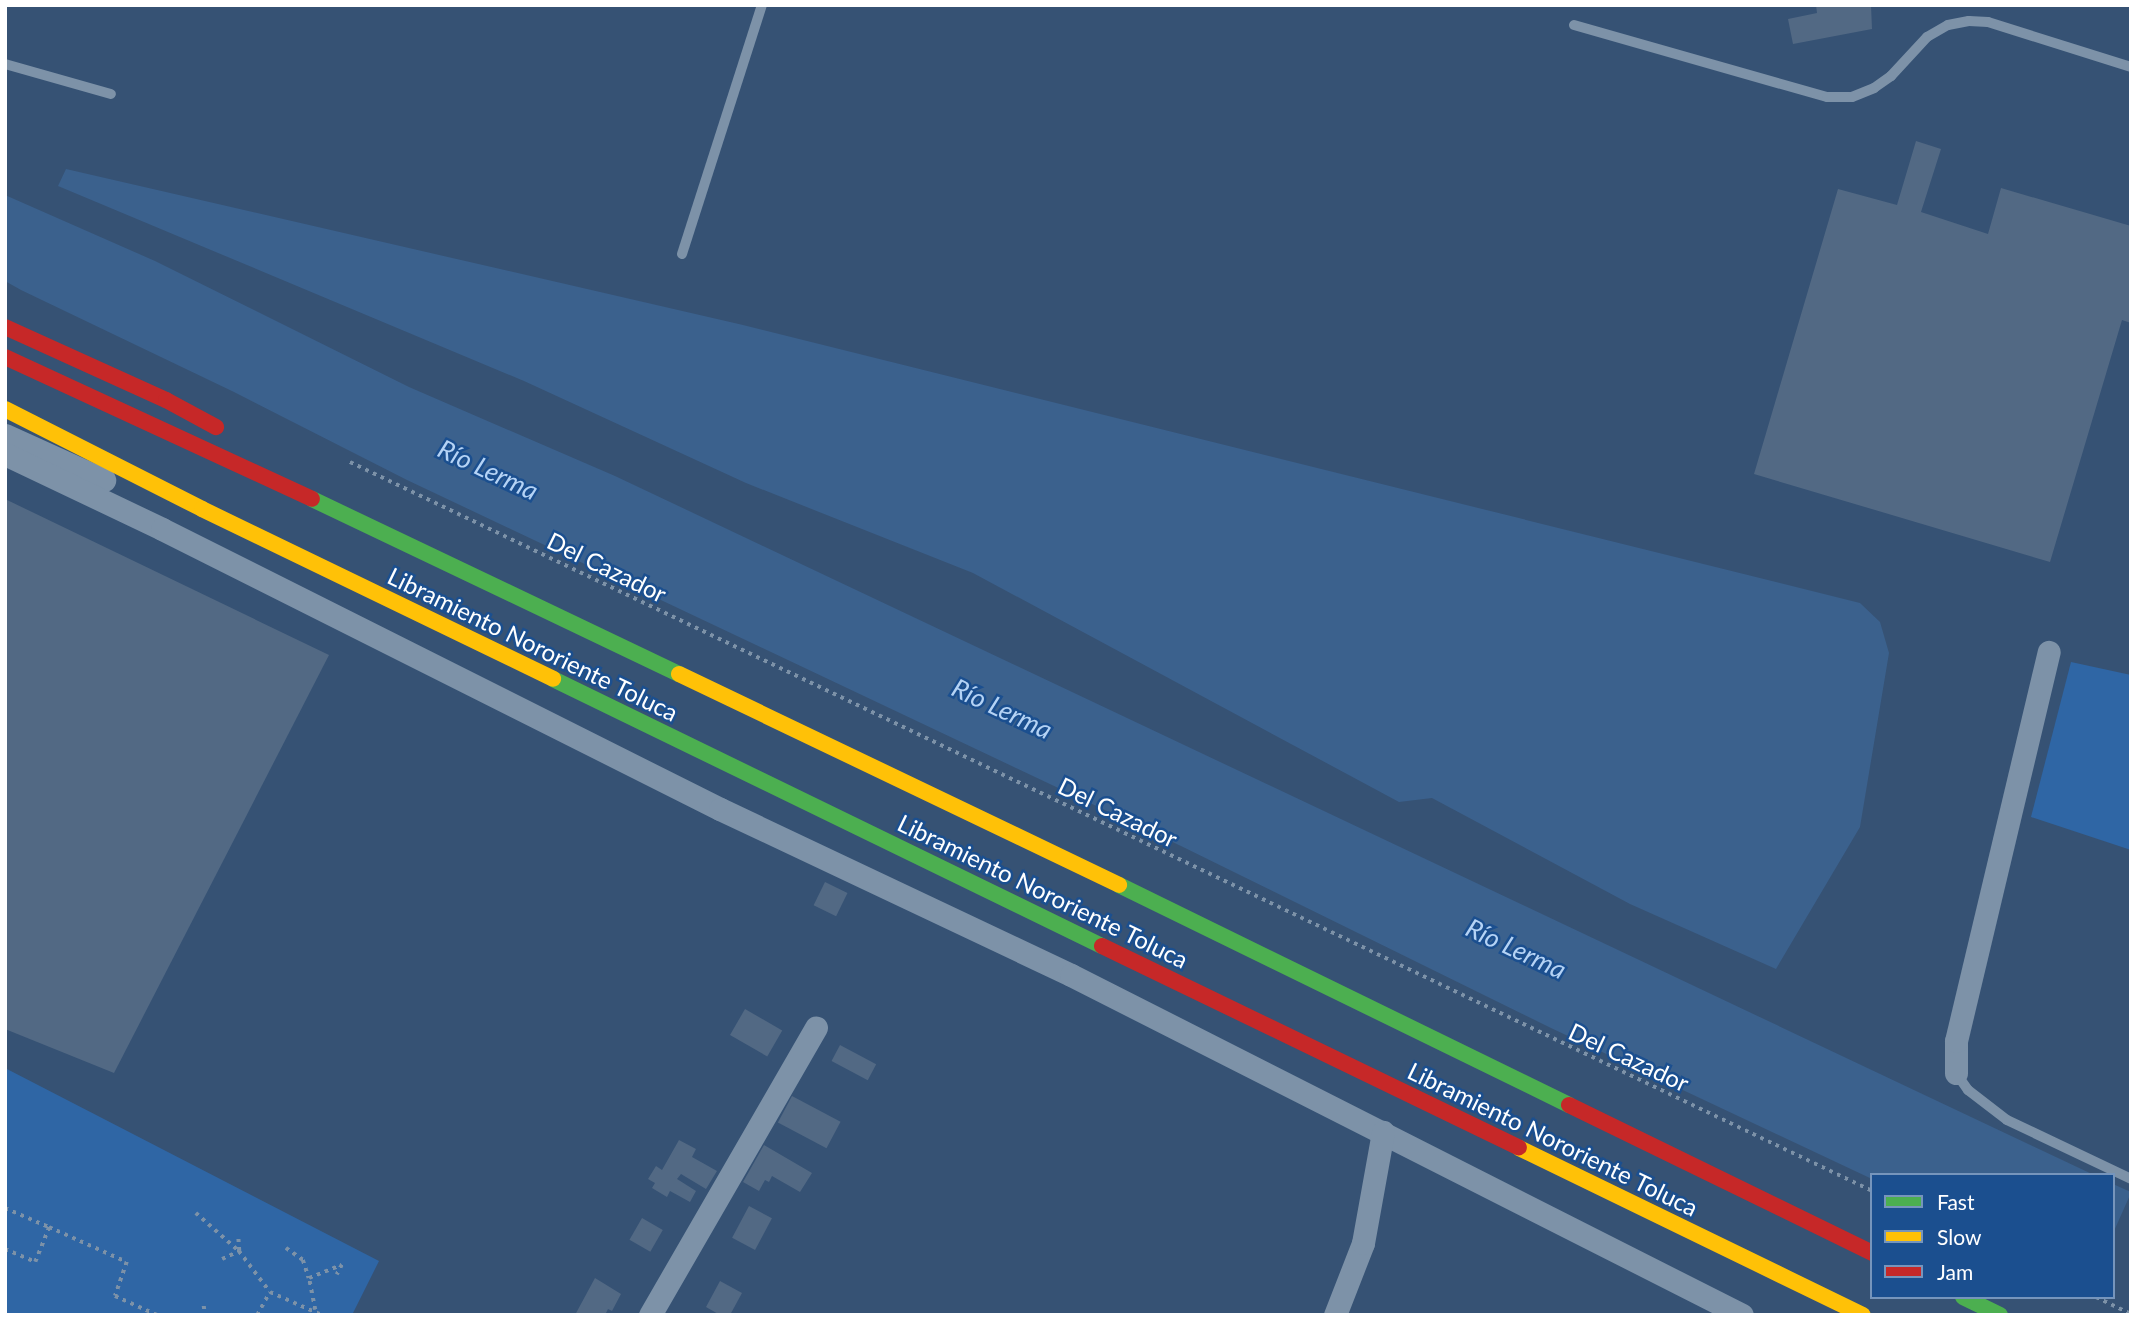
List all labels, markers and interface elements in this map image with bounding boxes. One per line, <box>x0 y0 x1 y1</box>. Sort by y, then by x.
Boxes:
water label: Río Lerma <box>433 433 543 507</box>
street label: Del Cazador <box>543 526 671 608</box>
street label: Libramiento Nororiente Toluca <box>383 561 683 727</box>
water label: Río Lerma <box>947 672 1057 746</box>
street label: Del Cazador <box>1054 771 1182 853</box>
street label: Libramiento Nororiente Toluca <box>893 808 1193 974</box>
water label: Río Lerma <box>1461 912 1571 986</box>
street label: Del Cazador <box>1564 1017 1694 1097</box>
street label: Libramiento Nororiente Toluca <box>1403 1056 1703 1222</box>
legend <box>1870 1173 2115 1299</box>
text: Fast <box>1937 1189 1974 1214</box>
text: Slow <box>1937 1224 1981 1249</box>
text: Jam <box>1937 1259 1973 1284</box>

